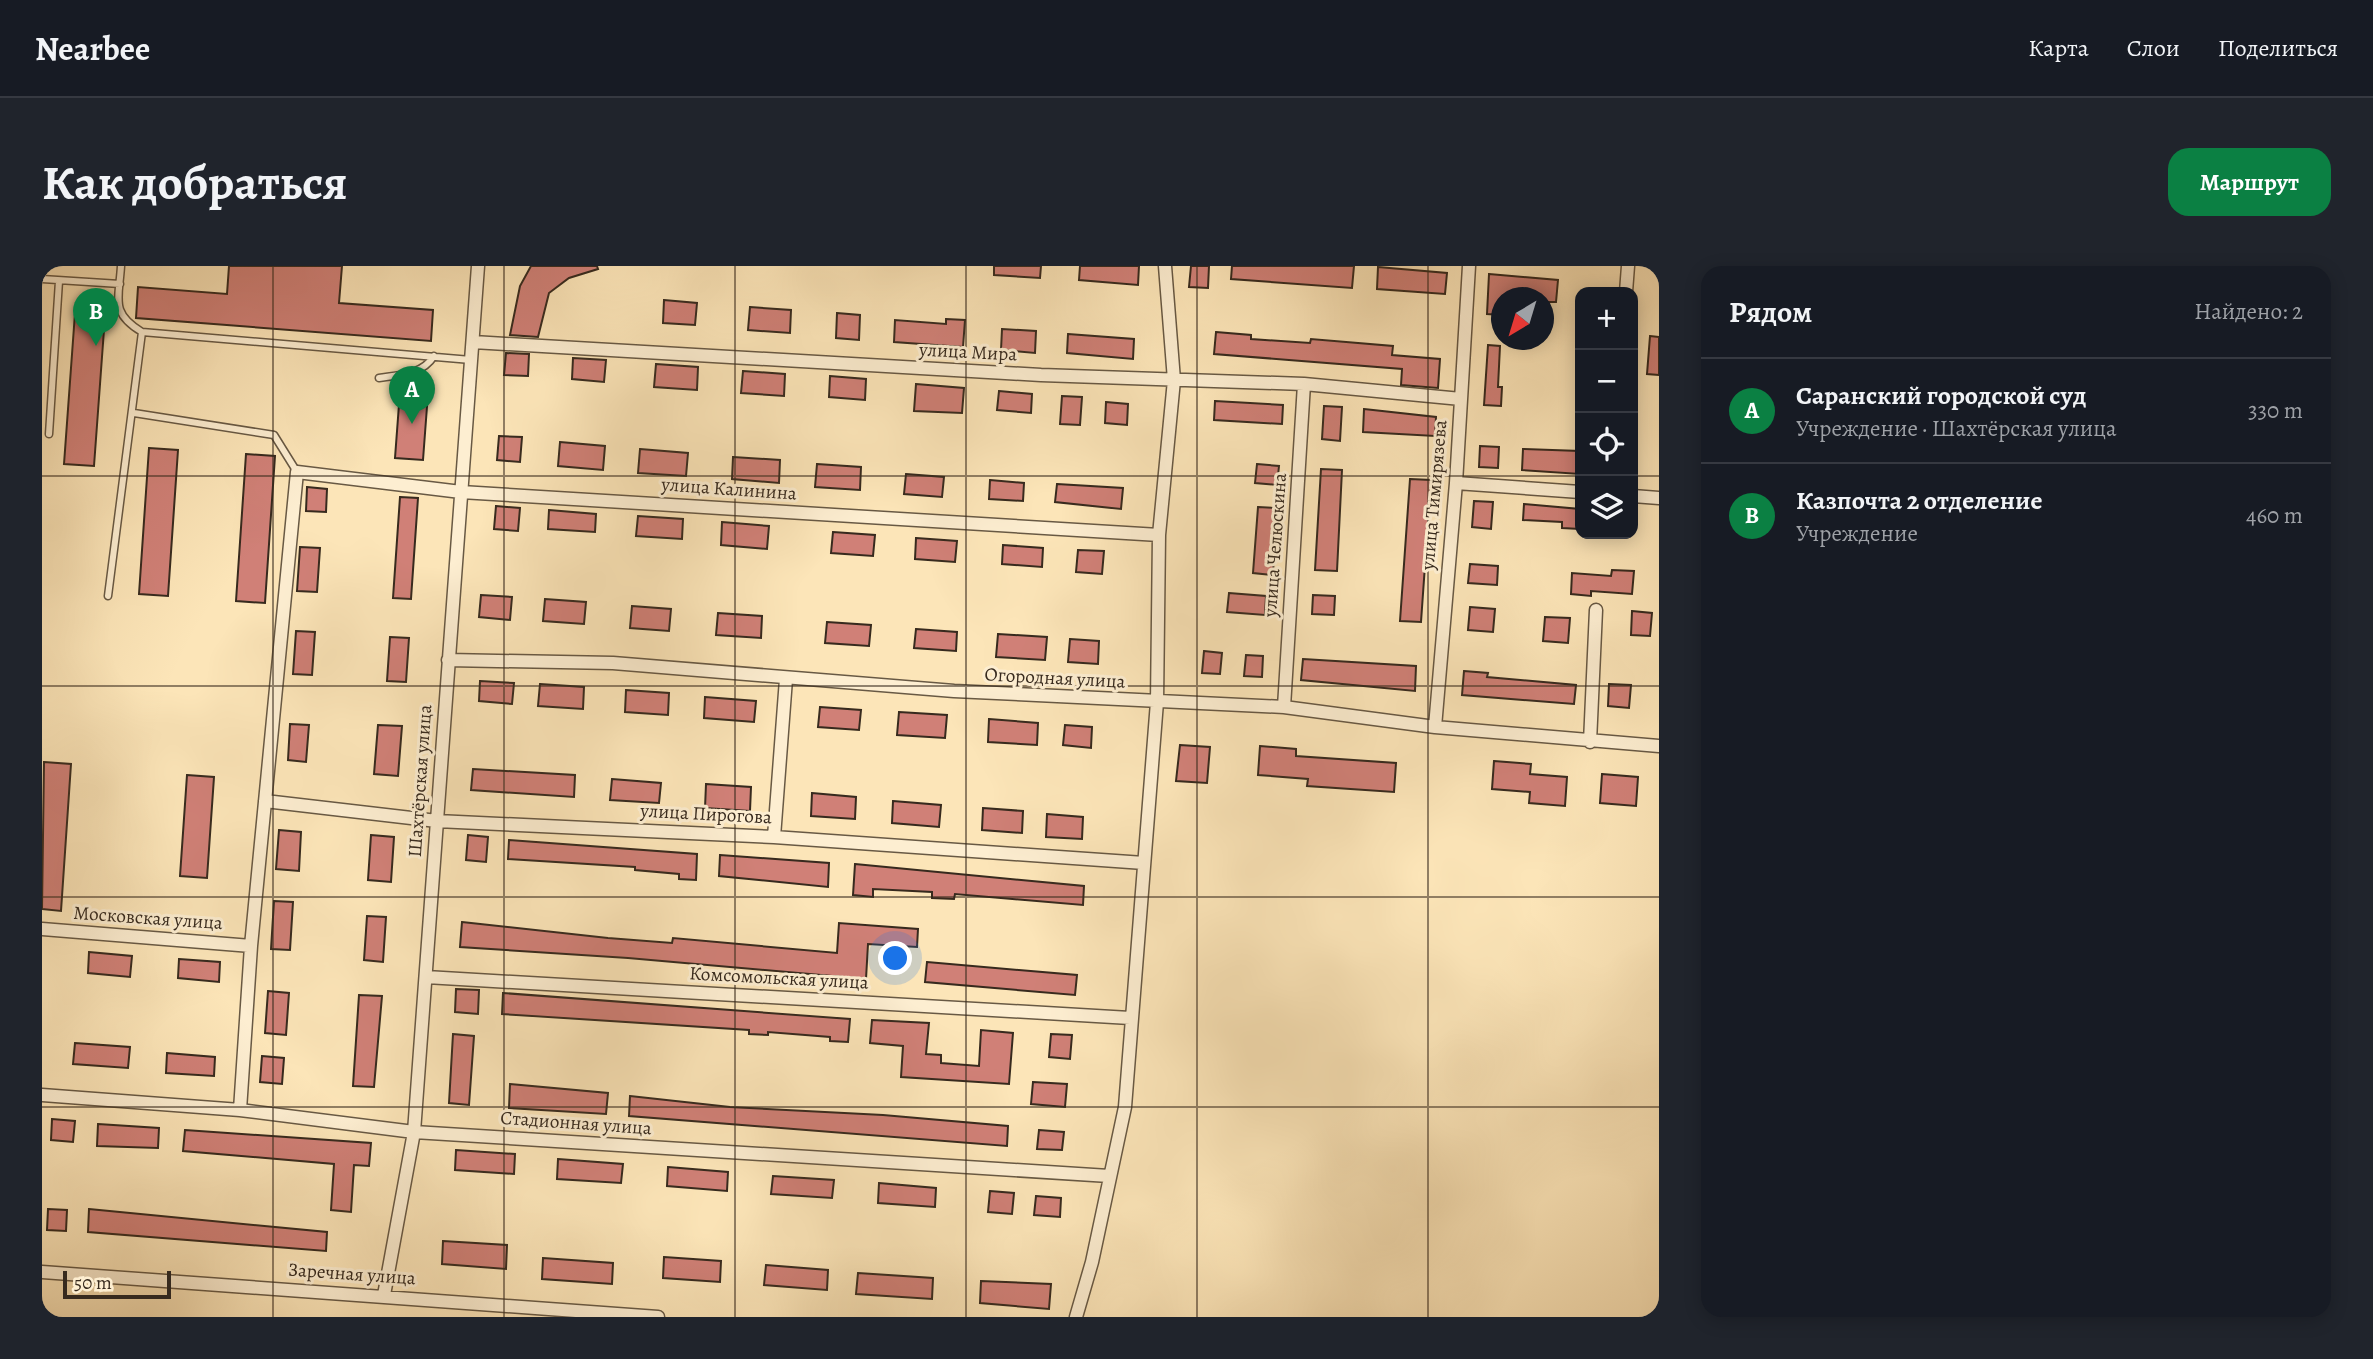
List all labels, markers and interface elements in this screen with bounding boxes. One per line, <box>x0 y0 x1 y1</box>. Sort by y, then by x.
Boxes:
text: Nearbee <box>35 26 150 71</box>
text: Карта <box>2028 32 2089 64</box>
text: Слои <box>2127 32 2180 64</box>
text: Поделиться <box>2218 32 2338 64</box>
button: Маршрут <box>2168 148 2331 216</box>
text: Как добраться <box>42 149 348 216</box>
north arrow <box>1491 287 1554 350</box>
map controls <box>1575 287 1638 539</box>
button: + <box>1575 287 1638 350</box>
pin: B <box>73 288 119 346</box>
text: Рядом <box>1729 292 1812 332</box>
text: Найдено: 2 <box>2194 296 2303 327</box>
street label: улица Мира <box>917 336 1018 368</box>
button: − <box>1575 350 1638 413</box>
pin: A <box>389 366 435 424</box>
text: Саранский городской суд <box>1796 378 2087 413</box>
text: A <box>1745 395 1759 426</box>
text: 330 m <box>2248 395 2303 426</box>
button: locate <box>1575 413 1638 476</box>
text: Учреждение · Шахтёрская улица <box>1796 413 2117 444</box>
street label: улица Тимирязева <box>1414 419 1454 572</box>
street label: улица Калинина <box>659 471 798 507</box>
street label: улица Челюскина <box>1257 472 1293 619</box>
button: layers <box>1575 476 1638 539</box>
text: Казпочта 2 отделение <box>1796 483 2042 518</box>
text: B <box>1745 500 1759 531</box>
text: 460 m <box>2246 500 2303 531</box>
text: Учреждение <box>1796 518 1918 549</box>
street label: Огородная улица <box>984 661 1126 695</box>
street label: Шахтёрская улица <box>402 704 438 858</box>
street label: улица Пирогова <box>639 798 773 830</box>
street label: Московская улица <box>72 900 224 936</box>
your location <box>878 941 912 975</box>
street label: Комсомольская улица <box>689 960 870 996</box>
street label: Стадионная улица <box>500 1105 653 1141</box>
street label: Заречная улица <box>287 1257 417 1291</box>
scale bar <box>63 1268 172 1300</box>
text: 50 m <box>74 1270 112 1296</box>

